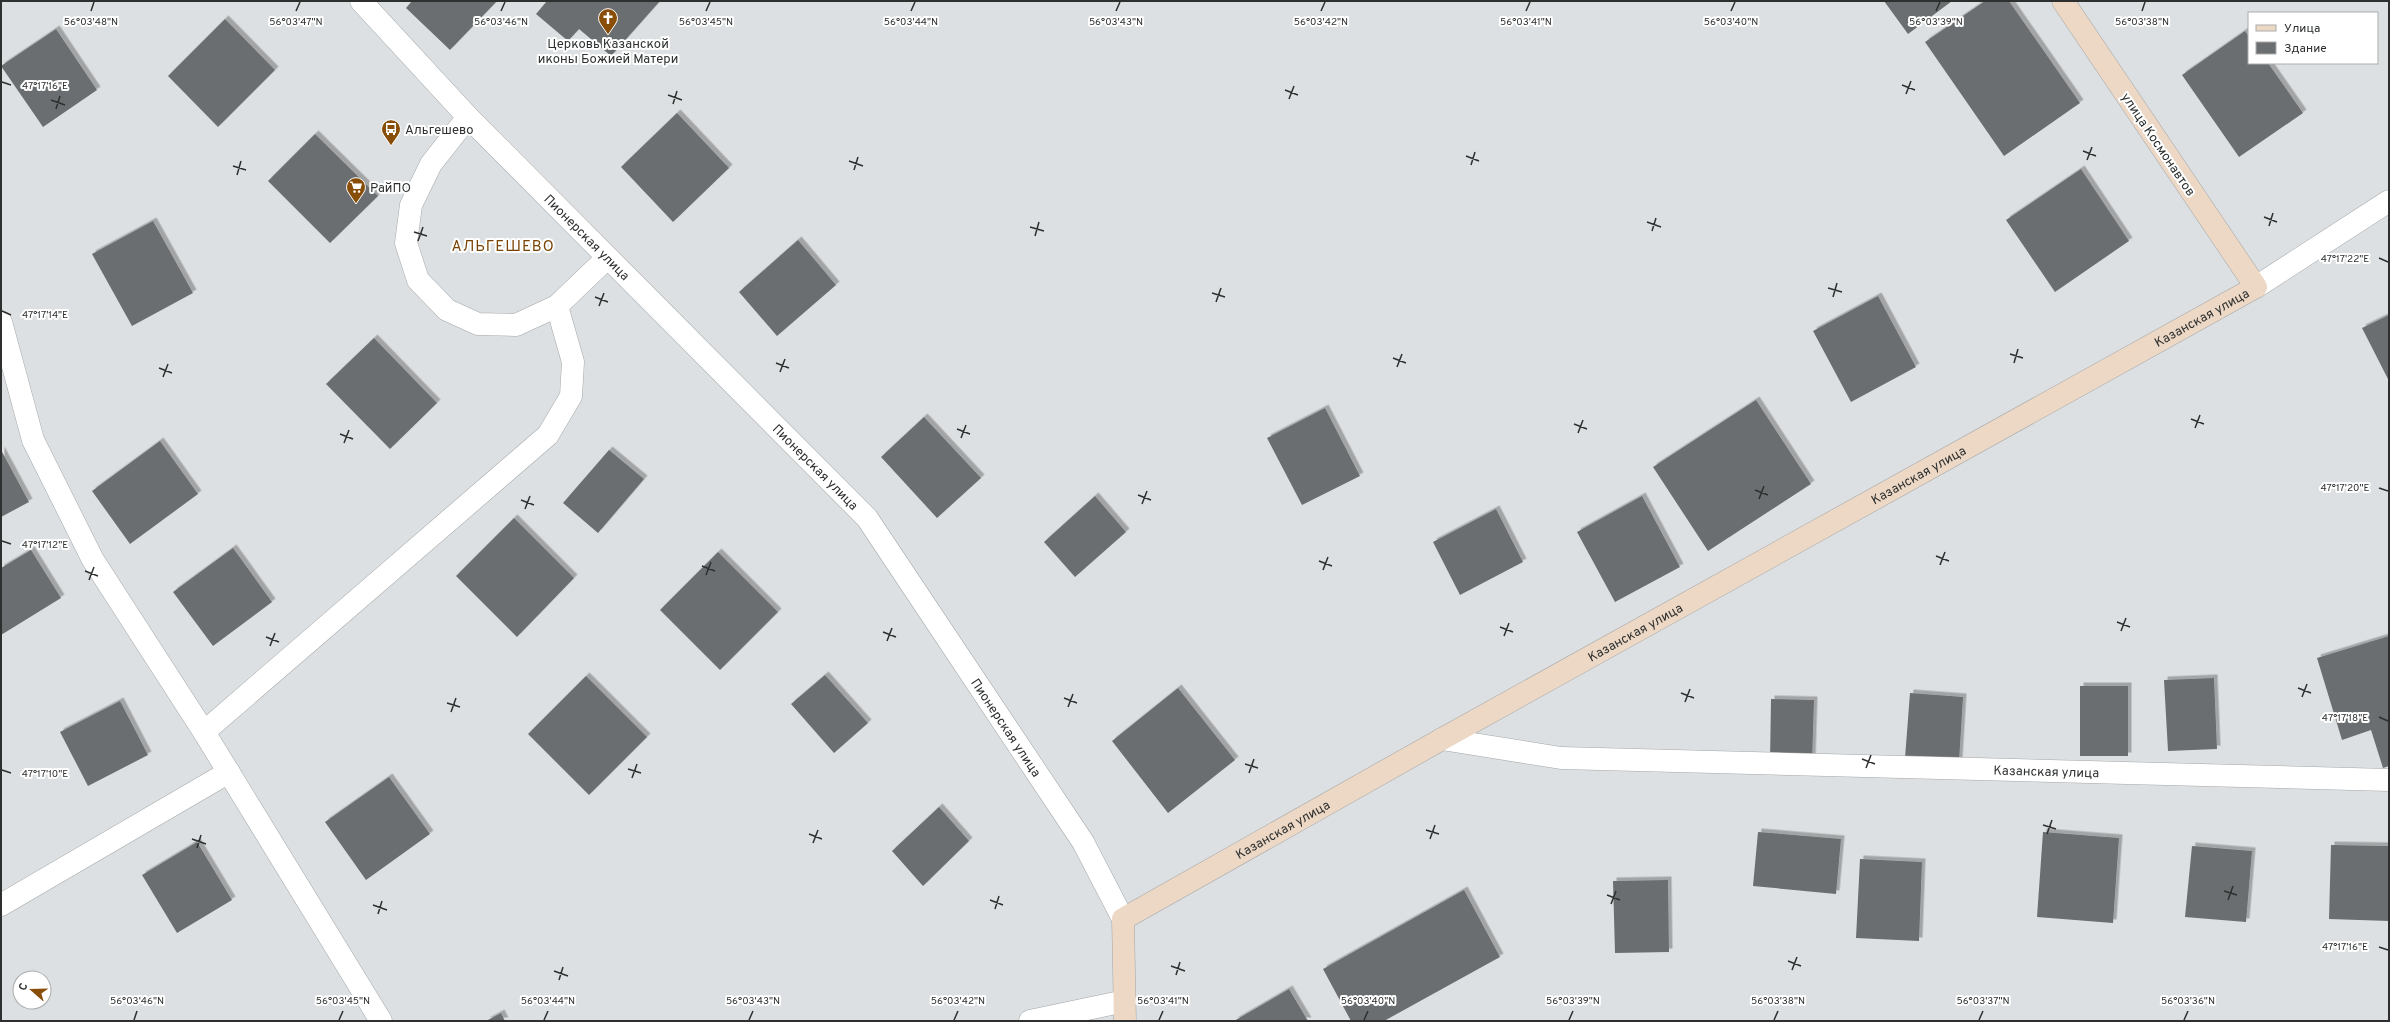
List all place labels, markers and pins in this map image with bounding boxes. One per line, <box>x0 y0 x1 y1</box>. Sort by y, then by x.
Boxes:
church icon: Церковь Казанской иконы Божией Матери <box>597 7 619 35</box>
place label: Церковь Казанской иконы Божией Матери <box>538 37 678 68</box>
bus stop icon: Альгешево <box>380 118 402 146</box>
place label: Альгешево <box>405 123 474 139</box>
supermarket icon: РайПО <box>345 176 367 204</box>
place label: РайПО <box>370 181 411 197</box>

